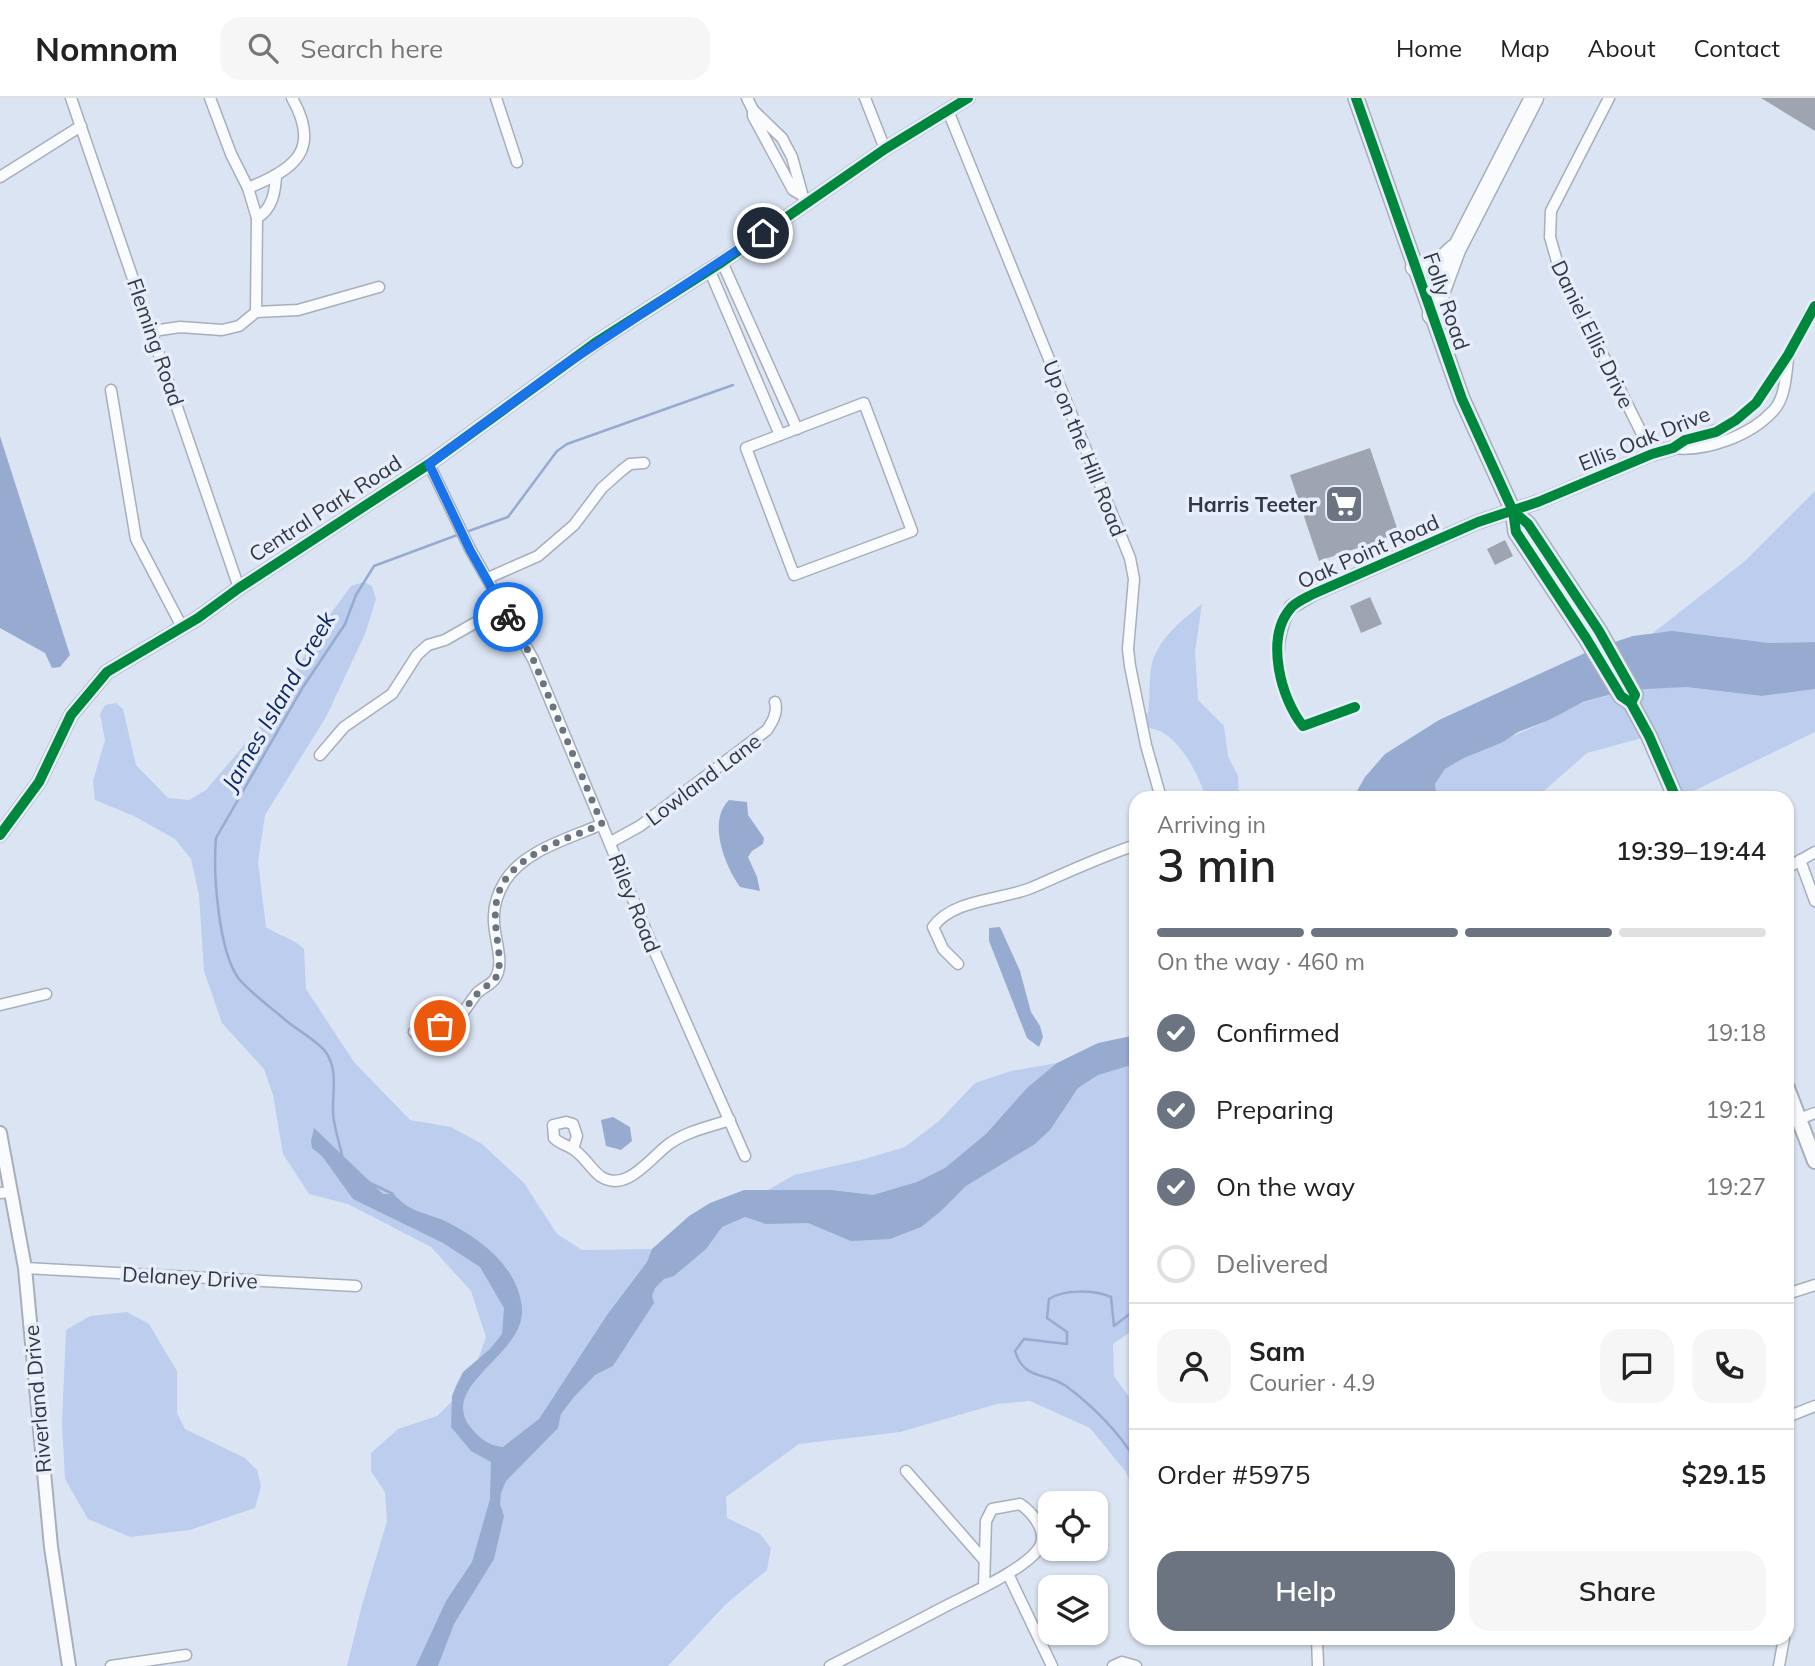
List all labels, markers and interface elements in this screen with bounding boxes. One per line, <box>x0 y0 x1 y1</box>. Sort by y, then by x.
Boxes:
search box <box>220 17 710 80</box>
text: Nomnom <box>35 28 178 69</box>
icon: search <box>244 29 282 67</box>
text: Search here <box>300 32 443 65</box>
text: Home <box>1396 33 1462 63</box>
text: Map <box>1500 33 1550 63</box>
text: About <box>1588 33 1656 63</box>
text: Contact <box>1694 33 1780 63</box>
pin <box>733 203 793 263</box>
icon: home <box>744 214 782 252</box>
street label: Folly Road <box>1418 249 1476 353</box>
street label: Daniel Ellis Drive <box>1546 256 1640 412</box>
street label: Fleming Road <box>122 275 190 409</box>
street label: Up on the Hill Road <box>1038 356 1132 540</box>
street label: Ellis Oak Drive <box>1575 400 1713 476</box>
street label: Central Park Road <box>244 449 406 567</box>
supermarket icon: Harris Teeter <box>1323 483 1365 525</box>
place label: Harris Teeter <box>1188 491 1318 517</box>
street label: Oak Point Road <box>1293 508 1443 594</box>
courier <box>473 582 543 652</box>
icon: bike <box>489 598 527 636</box>
water label: James Island Creek <box>214 605 342 798</box>
street label: Lowland Lane <box>640 727 766 831</box>
text: Arriving in <box>1157 810 1266 839</box>
text: 19:39–19:44 <box>1616 834 1766 867</box>
text: 3 min <box>1157 836 1276 894</box>
street label: Riley Road <box>603 850 667 956</box>
text: On the way · 460 m <box>1157 947 1365 976</box>
pin <box>410 996 470 1056</box>
icon: bag <box>421 1007 459 1045</box>
icon: check <box>1157 1014 1195 1052</box>
text: Confirmed <box>1216 1016 1340 1049</box>
text: 19:18 <box>1706 1018 1766 1047</box>
icon: check <box>1157 1091 1195 1129</box>
text: Preparing <box>1216 1093 1334 1126</box>
text: 19:21 <box>1706 1095 1766 1124</box>
icon: check <box>1157 1168 1195 1206</box>
text: On the way <box>1216 1170 1355 1203</box>
text: 19:27 <box>1706 1172 1766 1201</box>
text: Delivered <box>1216 1247 1329 1280</box>
street label: Delaney Drive <box>122 1260 258 1294</box>
street label: Riverland Drive <box>18 1324 56 1474</box>
button: person <box>1157 1329 1231 1403</box>
button: chat <box>1600 1329 1674 1403</box>
button: phone <box>1692 1329 1766 1403</box>
text: Sam <box>1249 1335 1305 1368</box>
text: Courier · 4.9 <box>1249 1368 1375 1397</box>
text: Order #5975 <box>1157 1458 1310 1491</box>
text: $29.15 <box>1682 1458 1766 1491</box>
map controls <box>1038 1491 1108 1645</box>
button: locate <box>1038 1491 1108 1561</box>
button: Help <box>1157 1551 1455 1631</box>
button: Share <box>1469 1551 1766 1631</box>
button: layers <box>1038 1575 1108 1645</box>

